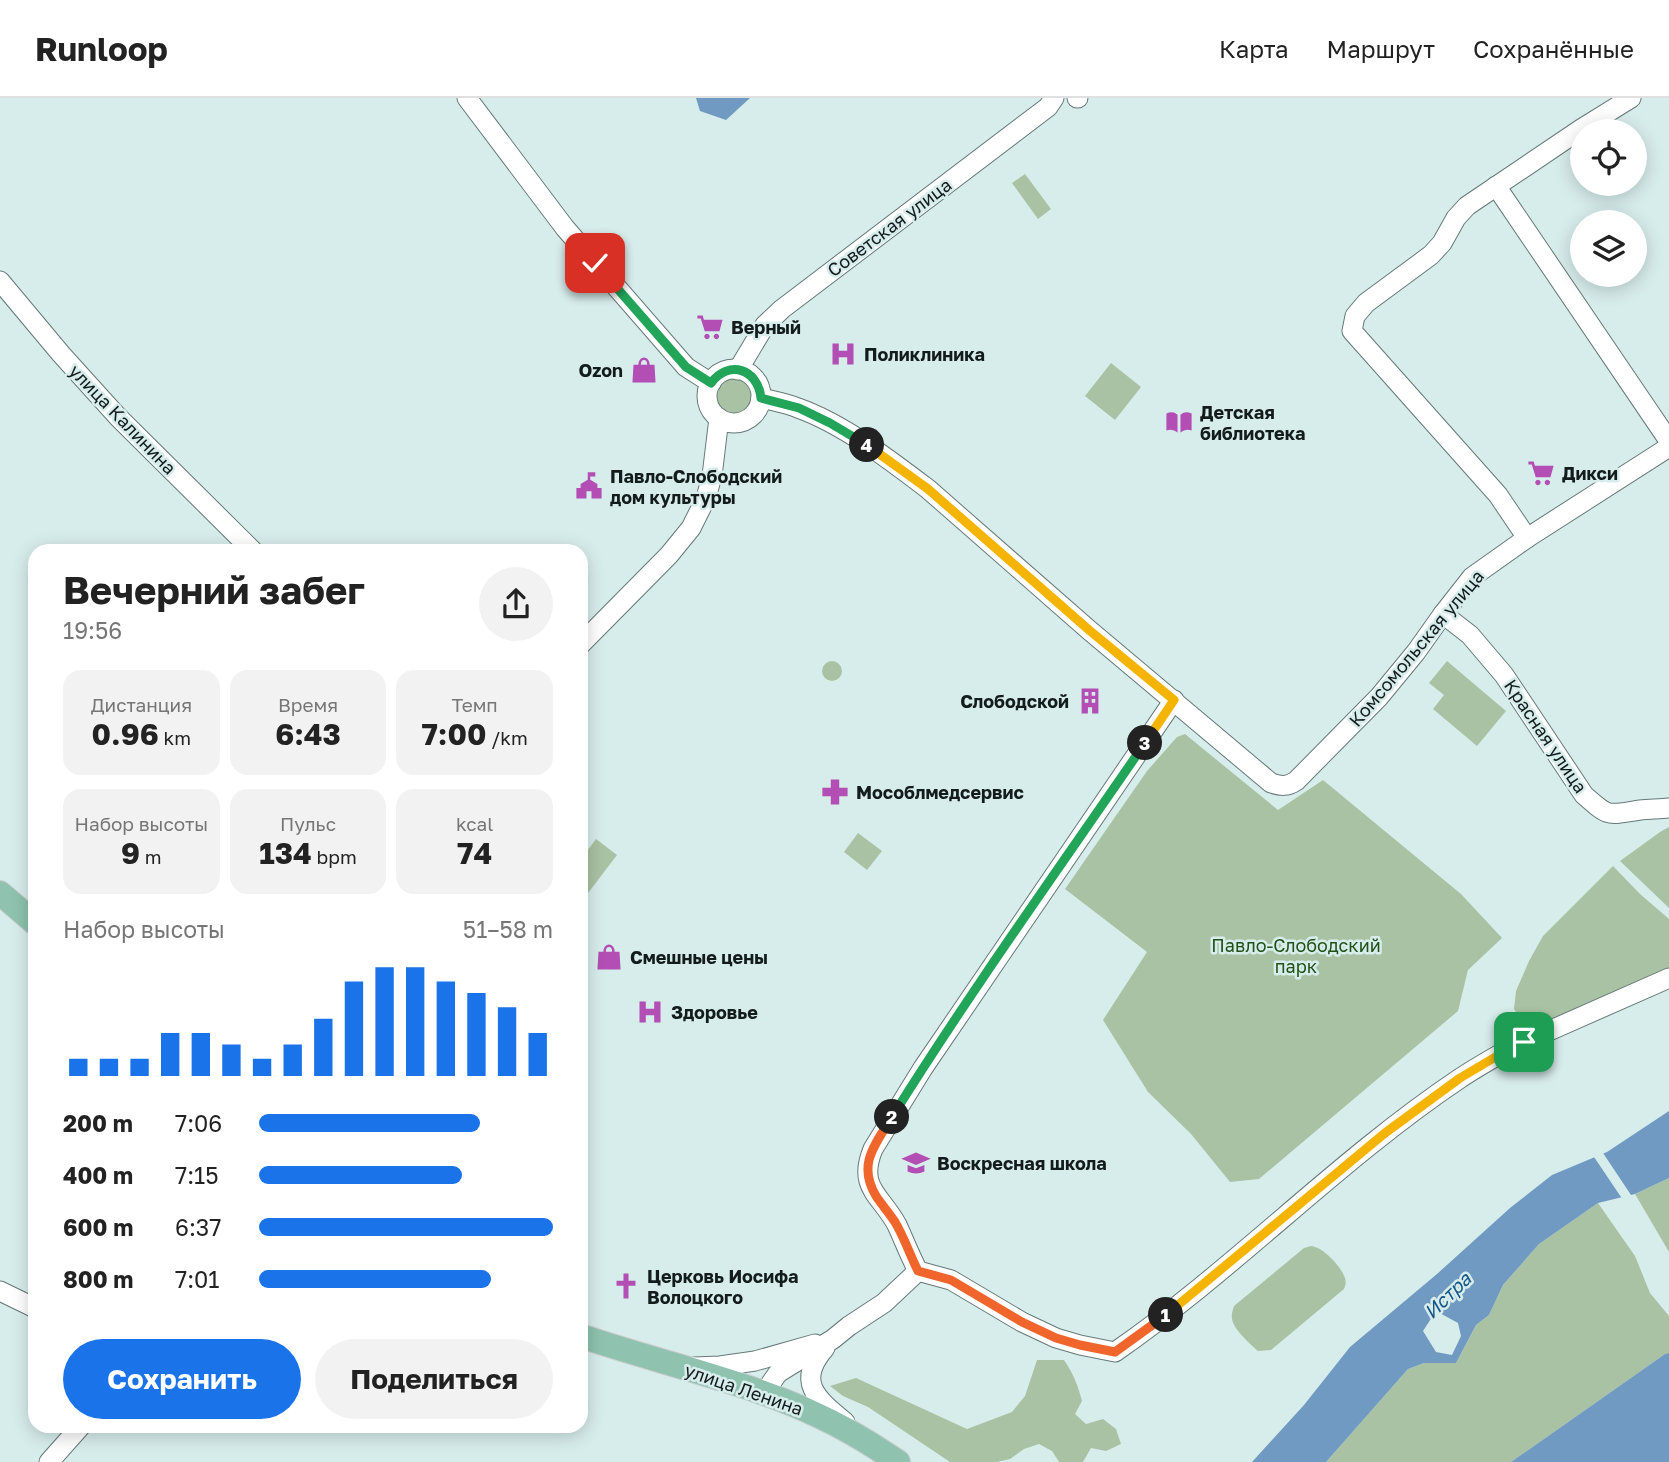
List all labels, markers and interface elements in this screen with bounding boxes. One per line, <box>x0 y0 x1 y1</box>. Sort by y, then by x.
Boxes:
text: Runloop <box>35 29 168 68</box>
text: Карта <box>1219 34 1289 63</box>
text: Маршрут <box>1327 34 1435 63</box>
text: Сохранённые <box>1473 34 1634 63</box>
map controls <box>1570 119 1647 287</box>
button: locate <box>1570 119 1647 196</box>
street label: Советская улица <box>823 173 955 281</box>
button: layers <box>1570 210 1647 287</box>
pin <box>565 233 625 293</box>
icon: check <box>576 244 614 282</box>
supermarket icon: Верный <box>695 312 725 342</box>
place label: Верный <box>731 316 801 338</box>
hospital icon: Поликлиника <box>828 339 858 369</box>
place label: Поликлиника <box>864 343 985 365</box>
shop icon: Ozon <box>629 355 659 385</box>
street label: улица Калинина <box>65 359 181 479</box>
place label: Ozon <box>579 359 623 381</box>
place label: Детская библиотека <box>1200 401 1305 444</box>
library icon: Детская библиотека <box>1164 407 1194 437</box>
pin: 4 <box>850 428 884 462</box>
text: 4 <box>861 433 872 456</box>
supermarket icon: Дикси <box>1526 458 1556 488</box>
place label: Дикси <box>1562 462 1618 484</box>
place label: Павло-Слободский дом культуры <box>610 465 782 508</box>
public building icon: Павло-Слободский дом культуры <box>574 471 604 501</box>
street label: Комсомольская улица <box>1344 565 1488 731</box>
text: Вечерний забег <box>63 567 365 612</box>
button: share <box>479 567 553 641</box>
text: 19:56 <box>63 616 122 644</box>
street label: Красная улица <box>1500 675 1592 797</box>
building icon: Слободской <box>1075 686 1105 716</box>
place label: Слободской <box>960 690 1069 712</box>
text: Дистанция <box>91 693 192 716</box>
text: Время <box>278 693 338 716</box>
text: Темп <box>452 693 498 716</box>
text: 0.96 <box>92 716 159 752</box>
text: 6:43 <box>275 716 341 752</box>
text: 7:00 <box>421 716 486 752</box>
text: km <box>159 726 191 749</box>
text: /km <box>486 726 528 749</box>
pin: 3 <box>1128 726 1162 760</box>
text: 3 <box>1139 731 1150 754</box>
pharmacy icon: Мособлмедсервис <box>820 777 850 807</box>
place label: Мособлмедсервис <box>856 781 1024 803</box>
text: Набор высоты <box>74 812 208 835</box>
text: Пульс <box>280 812 336 835</box>
text: kcal <box>456 812 493 835</box>
text: 9 <box>121 835 140 871</box>
text: 134 <box>259 835 312 871</box>
text: 74 <box>457 835 492 871</box>
text: m <box>140 845 162 868</box>
text: bpm <box>312 845 357 868</box>
text: Набор высоты <box>63 915 225 943</box>
text: 51–58 m <box>463 915 553 943</box>
park label: Павло-Слободский парк <box>1211 934 1381 977</box>
shop icon: Смешные цены <box>594 942 624 972</box>
place label: Смешные цены <box>630 946 768 968</box>
hospital icon: Здоровье <box>635 997 665 1027</box>
place label: Здоровье <box>671 1001 758 1023</box>
pin <box>1494 1012 1554 1072</box>
icon: arrive <box>1505 1023 1543 1061</box>
pin: 2 <box>874 1100 910 1134</box>
text: 2 <box>886 1105 897 1128</box>
text: 200 m <box>63 1109 133 1137</box>
text: 7:06 <box>175 1109 222 1137</box>
school or university icon: Воскресная школа <box>901 1148 931 1178</box>
place label: Воскресная школа <box>937 1152 1107 1174</box>
text: 400 m <box>63 1161 133 1189</box>
text: 7:15 <box>175 1161 219 1189</box>
text: 600 m <box>63 1213 133 1241</box>
text: 6:37 <box>175 1213 221 1241</box>
text: 800 m <box>63 1265 134 1293</box>
text: 7:01 <box>175 1265 220 1293</box>
place label: Церковь Иосифа Волоцкого <box>647 1265 799 1308</box>
water label: Истра <box>1419 1266 1476 1323</box>
church icon: Церковь Иосифа Волоцкого <box>611 1271 641 1301</box>
pin: 1 <box>1148 1298 1184 1332</box>
text: 1 <box>1161 1303 1170 1326</box>
button: Сохранить <box>63 1339 301 1419</box>
button: Поделиться <box>315 1339 553 1419</box>
street label: улица Ленина <box>682 1358 806 1420</box>

